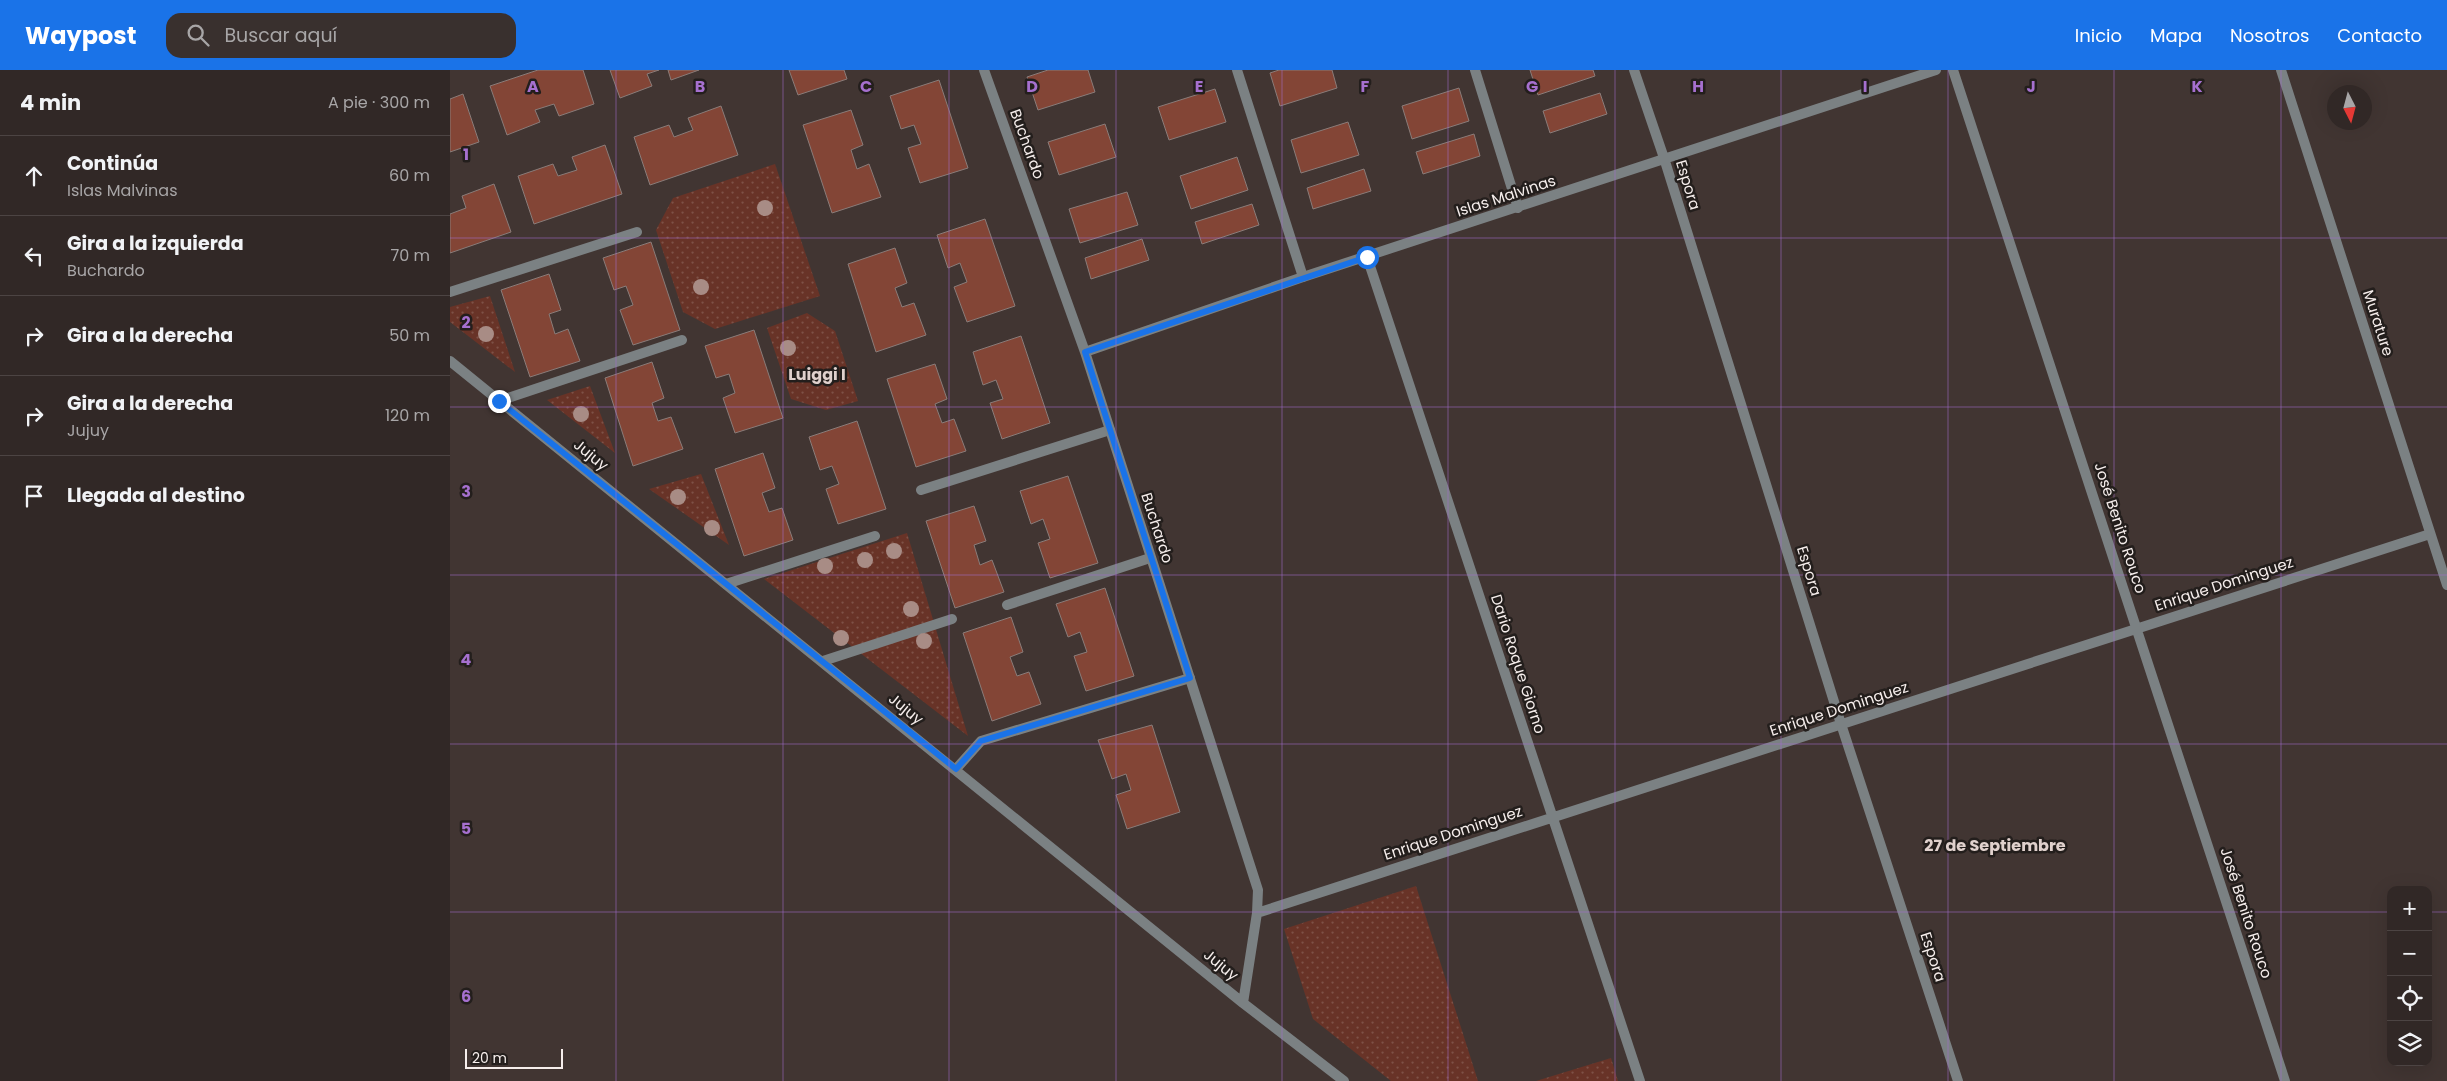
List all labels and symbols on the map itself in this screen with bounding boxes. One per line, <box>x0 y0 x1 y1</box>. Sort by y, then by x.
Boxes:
text: A <box>527 75 539 98</box>
text: B <box>695 75 705 98</box>
text: C <box>860 75 872 98</box>
text: D <box>1026 75 1038 98</box>
text: E <box>1195 75 1203 98</box>
text: F <box>1361 75 1370 98</box>
text: G <box>1526 75 1538 98</box>
text: H <box>1692 75 1704 98</box>
text: I <box>1863 75 1867 98</box>
text: J <box>2026 75 2036 98</box>
text: K <box>2191 75 2203 98</box>
north arrow <box>2327 85 2372 130</box>
street label: Buchardo <box>1005 106 1050 182</box>
text: 1 <box>463 143 469 166</box>
street label: Espora <box>1671 157 1706 212</box>
street label: Islas Malvinas <box>1453 169 1559 222</box>
route start <box>1356 246 1379 269</box>
street label: Murature <box>2358 287 2399 359</box>
text: 2 <box>461 311 471 334</box>
district label: Luiggi I <box>788 363 846 386</box>
route end <box>488 390 511 413</box>
street label: Jujuy <box>569 434 614 475</box>
street label: José Benito Rouco <box>2089 460 2152 596</box>
text: 3 <box>461 480 471 503</box>
street label: Buchardo <box>1136 490 1179 566</box>
street label: Espora <box>1792 543 1827 598</box>
street label: Enrique Dominguez <box>2152 551 2296 616</box>
street label: Dario Roque Giorno <box>1486 592 1551 736</box>
text: 4 <box>461 648 472 671</box>
street label: Enrique Dominguez <box>1767 676 1911 741</box>
street label: Jujuy <box>884 688 929 729</box>
street label: Enrique Dominguez <box>1381 800 1525 865</box>
text: 5 <box>461 817 471 840</box>
district label: 27 de Septiembre <box>1924 834 2066 857</box>
street label: José Benito Rouco <box>2215 845 2278 981</box>
street label: Espora <box>1916 929 1951 984</box>
street label: Jujuy <box>1199 944 1244 985</box>
text: 6 <box>461 985 471 1008</box>
scale bar <box>465 1046 562 1069</box>

